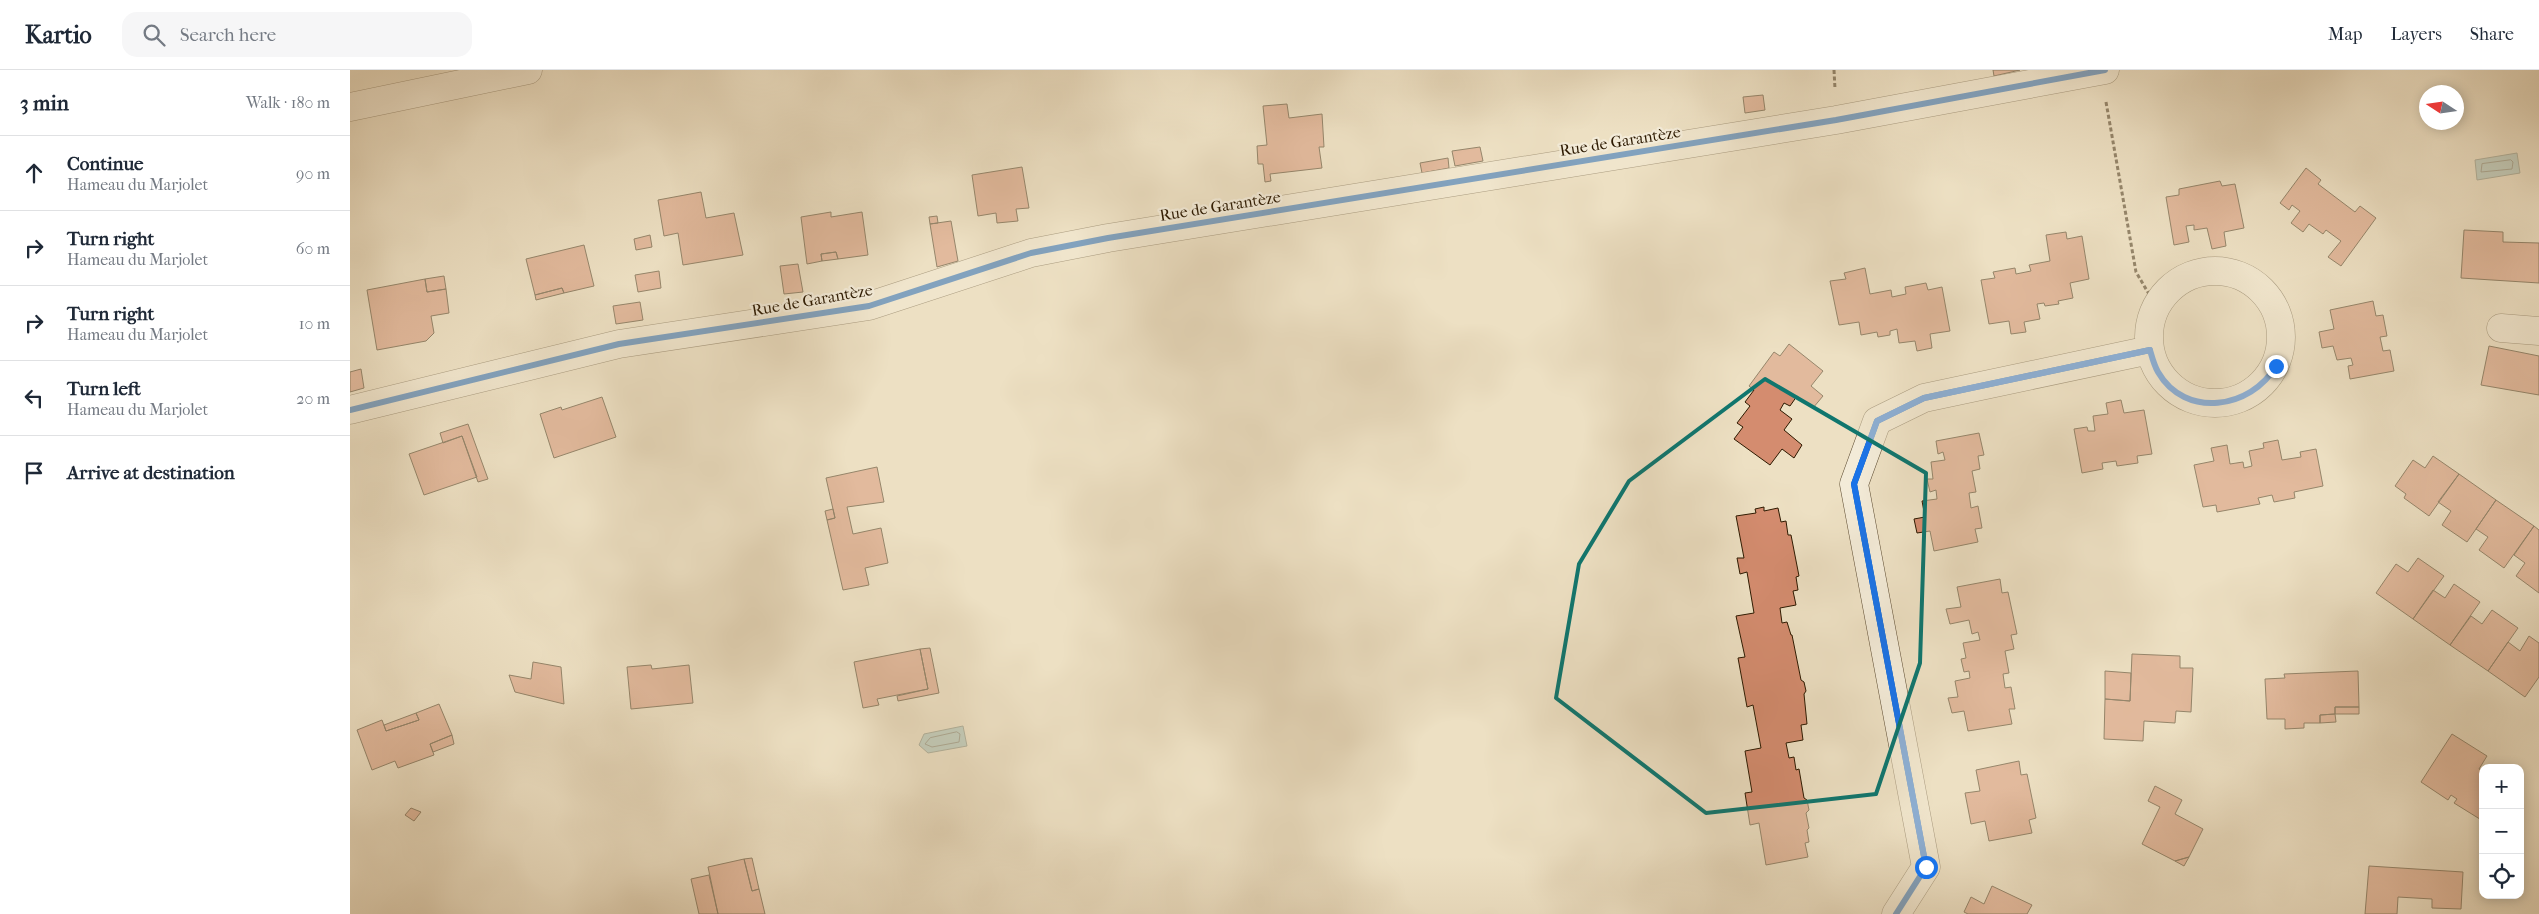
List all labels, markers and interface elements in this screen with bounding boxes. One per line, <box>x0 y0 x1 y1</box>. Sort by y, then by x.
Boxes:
search box <box>122 12 472 57</box>
text: Kartio <box>25 21 92 49</box>
icon: search <box>140 21 168 49</box>
text: Search here <box>180 24 276 46</box>
text: Map <box>2328 24 2362 45</box>
text: Layers <box>2390 24 2442 45</box>
text: Share <box>2470 24 2514 45</box>
north arrow <box>2419 85 2464 130</box>
text: 3 min <box>20 91 69 115</box>
text: Walk · 180 m <box>246 93 330 112</box>
street label: Rue de Garantèze <box>1558 122 1682 160</box>
text: Continue <box>67 153 143 175</box>
icon: ahead <box>20 159 48 187</box>
text: 90 m <box>296 164 330 183</box>
text: Hameau du Marjolet <box>67 175 208 194</box>
street label: Rue de Garantèze <box>1158 187 1282 225</box>
text: Turn right <box>67 228 154 250</box>
icon: right <box>20 234 48 262</box>
text: 60 m <box>296 239 330 258</box>
text: Hameau du Marjolet <box>67 250 208 269</box>
street label: Rue de Garantèze <box>750 280 874 320</box>
text: Turn right <box>67 303 154 325</box>
icon: right <box>20 309 48 337</box>
text: 10 m <box>299 314 330 333</box>
text: Hameau du Marjolet <box>67 325 208 344</box>
route end <box>2265 355 2288 378</box>
text: Turn left <box>67 378 141 400</box>
icon: left <box>20 384 48 412</box>
text: 20 m <box>296 389 330 408</box>
text: Hameau du Marjolet <box>67 400 208 419</box>
icon: arrive <box>20 459 48 487</box>
text: Arrive at destination <box>67 462 235 484</box>
map controls <box>2479 764 2524 899</box>
button: + <box>2479 764 2524 809</box>
button: − <box>2479 809 2524 854</box>
button: locate <box>2479 854 2524 899</box>
route start <box>1915 856 1938 879</box>

